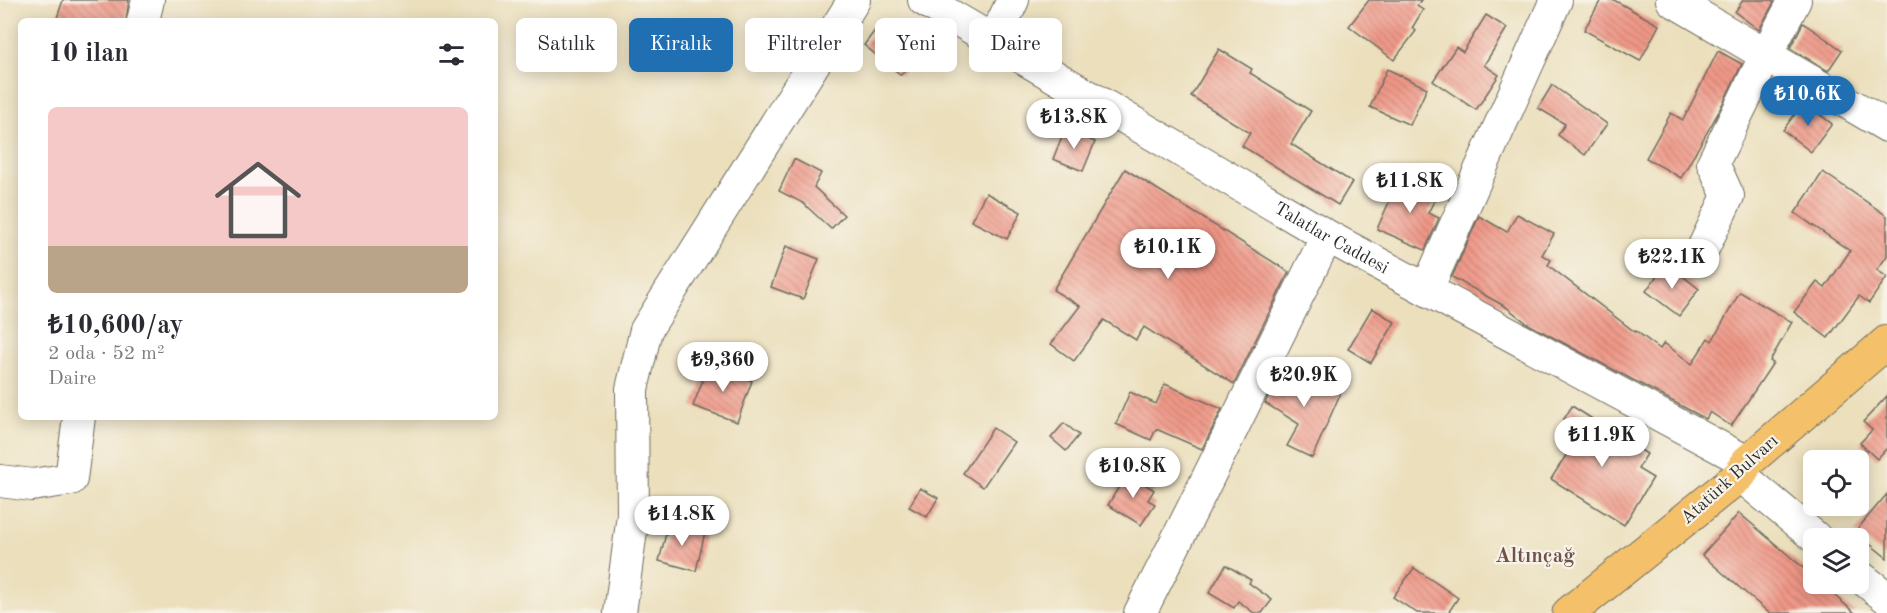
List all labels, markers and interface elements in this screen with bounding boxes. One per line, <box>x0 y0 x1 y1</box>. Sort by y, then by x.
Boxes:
chip: Satılık <box>516 18 617 72</box>
chip: Kiralık <box>629 18 733 72</box>
chip: Filtreler <box>745 18 863 72</box>
chip: Yeni <box>875 18 957 72</box>
chip: Daire <box>969 18 1062 72</box>
icon: filters <box>435 38 468 71</box>
text: 10 ilan <box>48 41 129 67</box>
pin: ₺10.6K <box>1759 76 1857 127</box>
text: ₺10.6K <box>1774 85 1842 105</box>
pin: ₺13.8K <box>1025 99 1123 150</box>
text: ₺13.8K <box>1040 108 1108 128</box>
icon: home <box>204 146 312 254</box>
pin: ₺11.8K <box>1361 163 1459 214</box>
text: ₺11.8K <box>1376 172 1444 192</box>
street label: Talatlar Caddesi <box>1271 199 1392 278</box>
pin: ₺10.1K <box>1119 229 1217 280</box>
text: ₺10.1K <box>1134 238 1202 258</box>
pin: ₺22.1K <box>1623 239 1721 290</box>
text: ₺22.1K <box>1638 248 1706 268</box>
text: ₺10,600/ay <box>48 313 183 339</box>
pin: ₺9,360 <box>674 342 772 393</box>
text: 2 oda · 52 m² <box>48 344 165 364</box>
text: ₺9,360 <box>691 351 755 371</box>
pin: ₺20.9K <box>1255 357 1353 408</box>
text: ₺20.9K <box>1270 366 1338 386</box>
text: Daire <box>48 369 96 389</box>
pin: ₺11.9K <box>1553 417 1651 468</box>
text: ₺11.9K <box>1568 426 1636 446</box>
street label: Atatürk Bulvarı <box>1678 432 1782 528</box>
pin: ₺10.8K <box>1084 448 1182 499</box>
map controls <box>1803 450 1869 594</box>
button: locate <box>1803 450 1869 516</box>
text: ₺10.8K <box>1099 457 1167 477</box>
pin: ₺14.8K <box>633 496 731 547</box>
text: ₺14.8K <box>648 505 716 525</box>
button: layers <box>1803 528 1869 594</box>
district label: Altınçağ <box>1495 546 1575 567</box>

